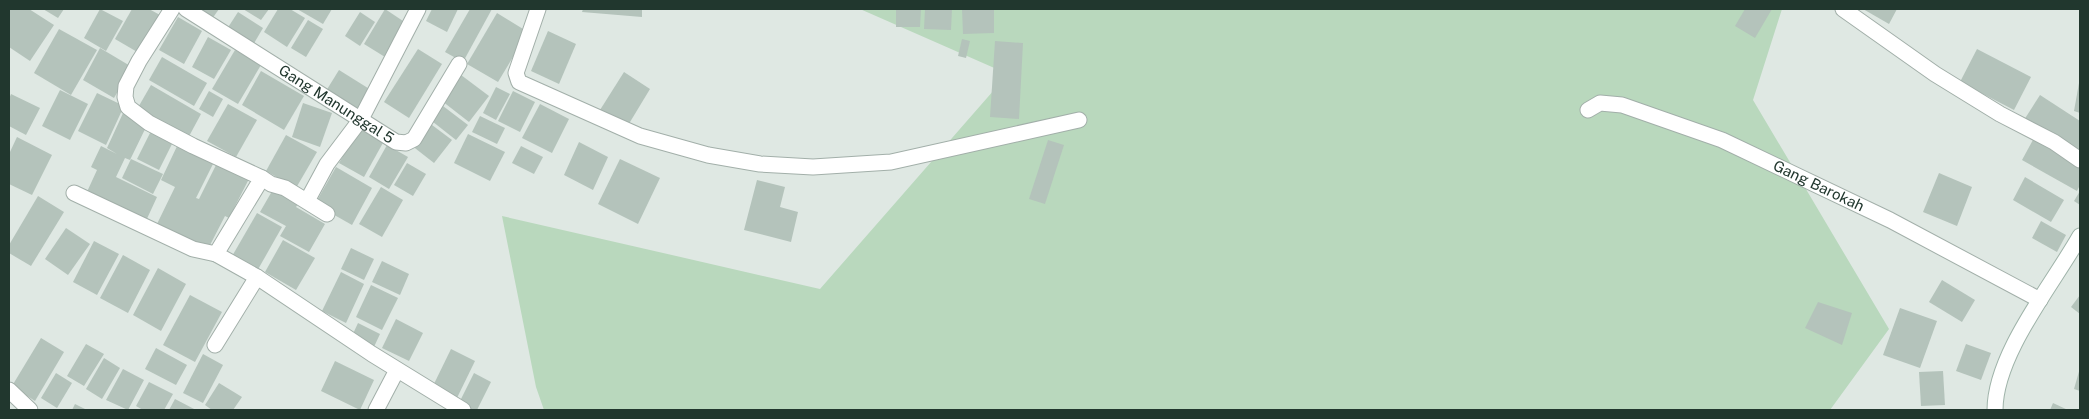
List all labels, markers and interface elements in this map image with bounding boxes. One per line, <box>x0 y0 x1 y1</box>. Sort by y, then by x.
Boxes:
street label: Gang Manunggal 5 <box>276 61 397 147</box>
street label: Gang Barokah <box>1771 157 1867 214</box>

